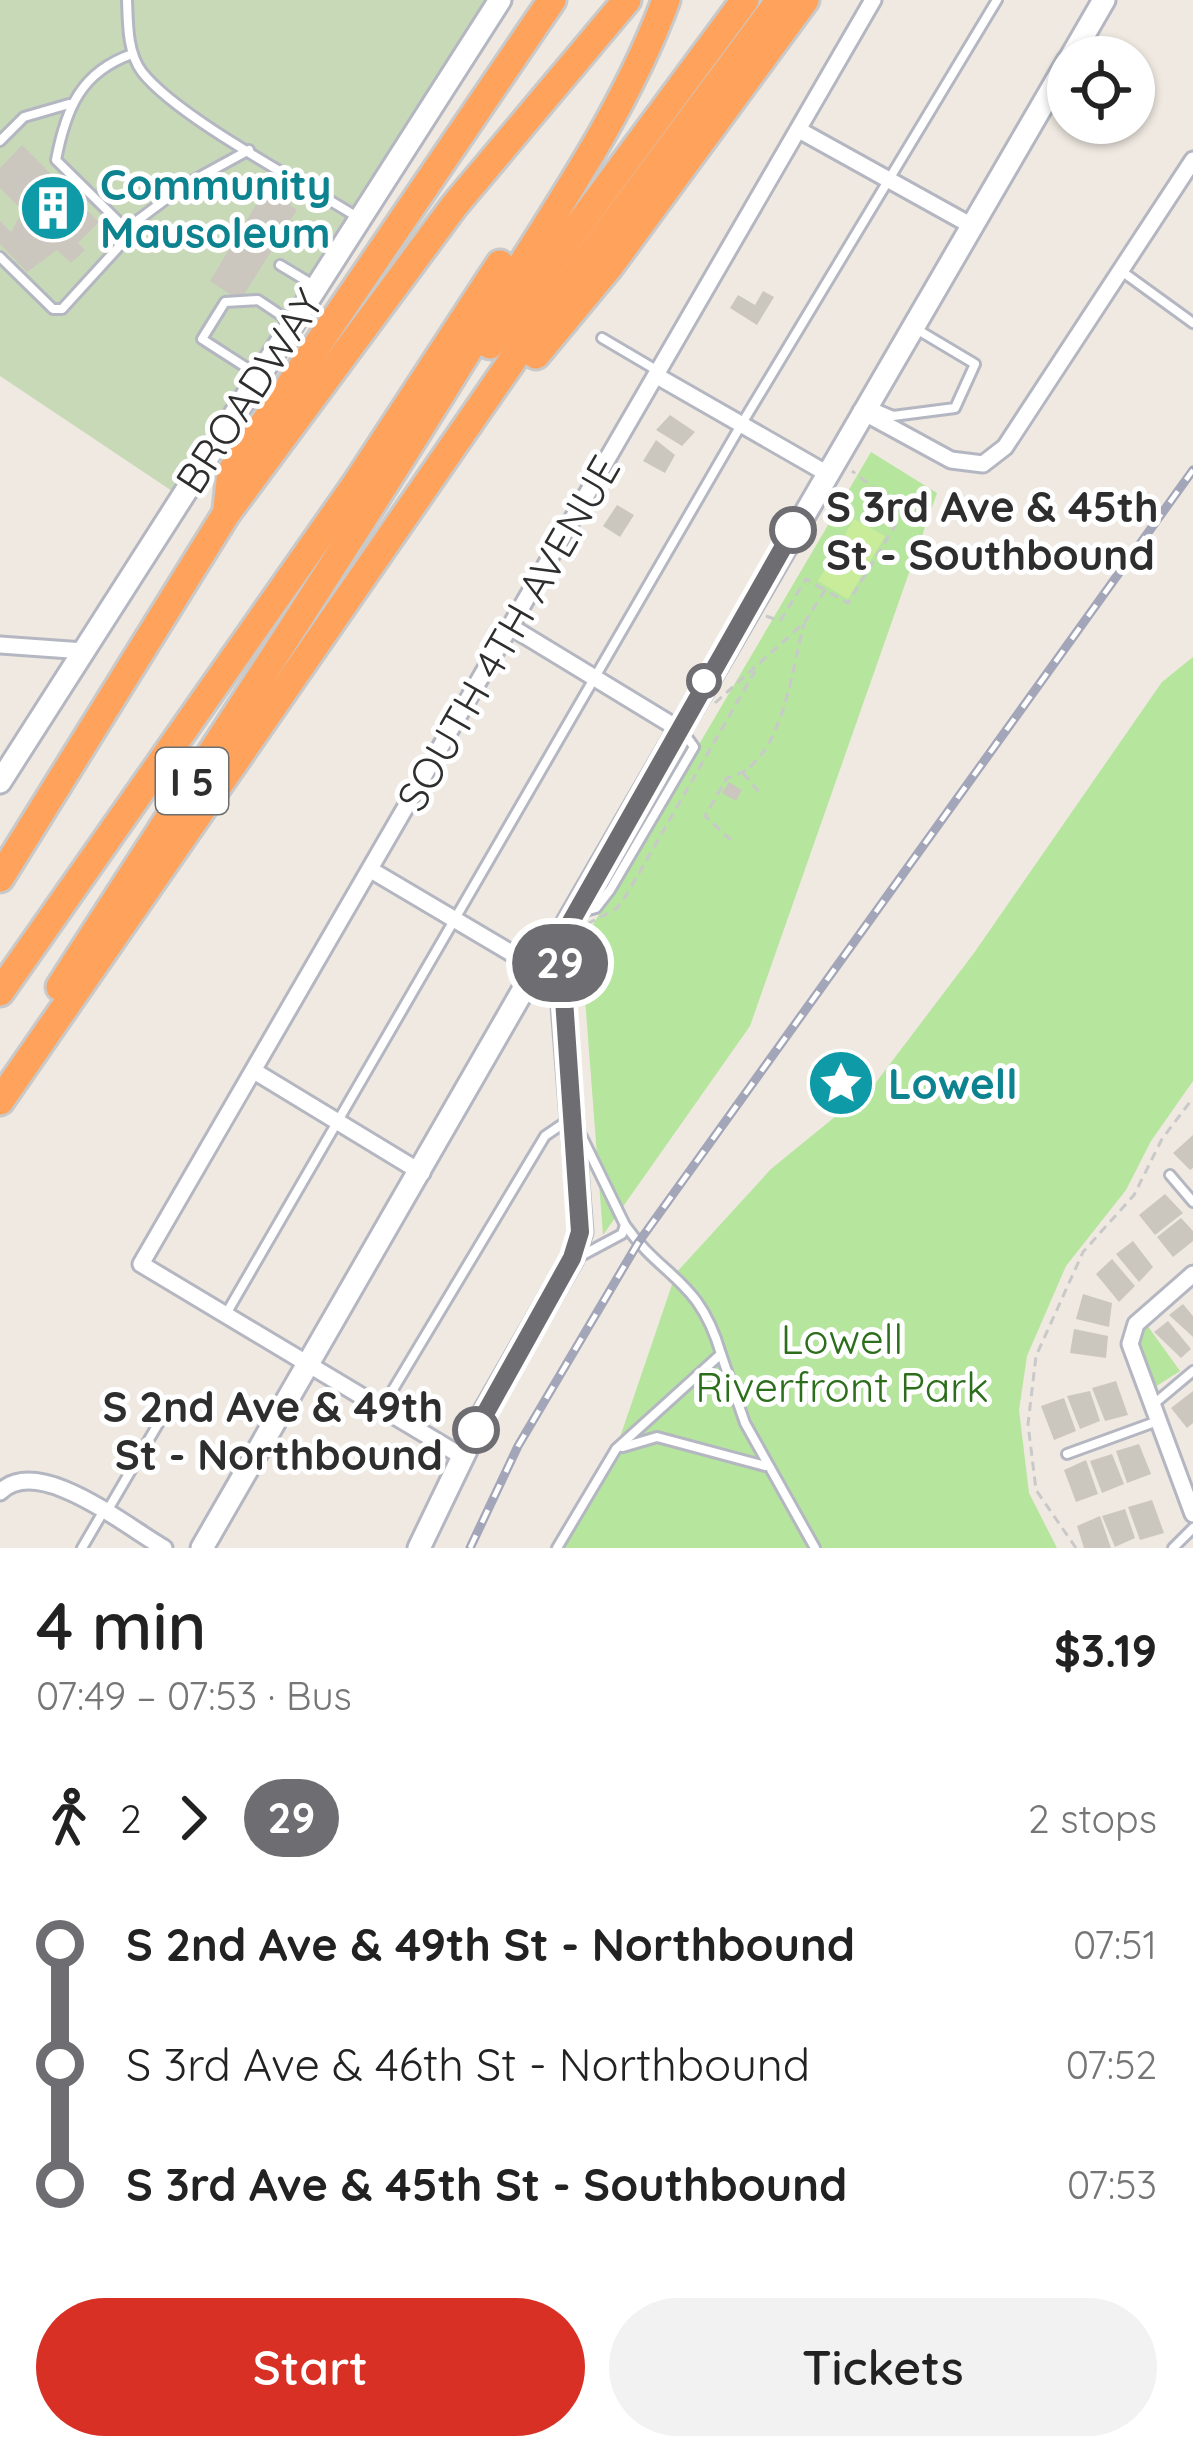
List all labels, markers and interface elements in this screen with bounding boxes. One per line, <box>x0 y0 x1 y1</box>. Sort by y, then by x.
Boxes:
map controls <box>1047 36 1155 144</box>
button: locate <box>1047 36 1155 144</box>
place label: Community Mausoleum <box>100 158 331 259</box>
building icon: Community Mausoleum <box>18 173 88 243</box>
street label: BROADWAY <box>163 279 335 503</box>
street label: SOUTH 4TH AVENUE <box>385 446 631 820</box>
place label: S 3rd Ave & 45th St - Southbound <box>826 480 1159 581</box>
marker: S 3rd Ave & 45th St - Southbound <box>771 508 815 552</box>
unlabelled marker <box>688 665 720 697</box>
road number: I 5 <box>156 748 228 814</box>
line badge: 29 <box>506 924 614 1002</box>
text: 29 <box>536 936 584 989</box>
place icon: Lowell <box>806 1048 876 1118</box>
place label: Lowell <box>888 1057 1018 1110</box>
park label: Lowell Riverfront Park <box>695 1312 989 1413</box>
place label: S 2nd Ave & 49th St - Northbound <box>102 1380 443 1481</box>
marker: S 2nd Ave & 49th St - Northbound <box>454 1408 498 1452</box>
text: 4 min <box>36 1584 207 1667</box>
text: $3.19 <box>1054 1622 1157 1678</box>
text: 07:49 – 07:53 · Bus <box>36 1671 352 1720</box>
icon: walk <box>36 1785 102 1851</box>
icon: forward <box>160 1785 226 1851</box>
text: 29 <box>268 1791 315 1844</box>
text: 2 <box>120 1794 142 1843</box>
text: 2 stops <box>1028 1794 1157 1843</box>
text: S 2nd Ave & 49th St - Northbound <box>126 1916 855 1972</box>
text: 07:51 <box>1073 1920 1157 1969</box>
text: S 3rd Ave & 46th St - Northbound <box>126 2036 810 2092</box>
text: 07:52 <box>1066 2040 1157 2089</box>
text: S 3rd Ave & 45th St - Southbound <box>126 2156 847 2212</box>
text: 07:53 <box>1067 2160 1157 2209</box>
button: Start <box>36 2298 585 2436</box>
button: Tickets <box>609 2298 1157 2436</box>

